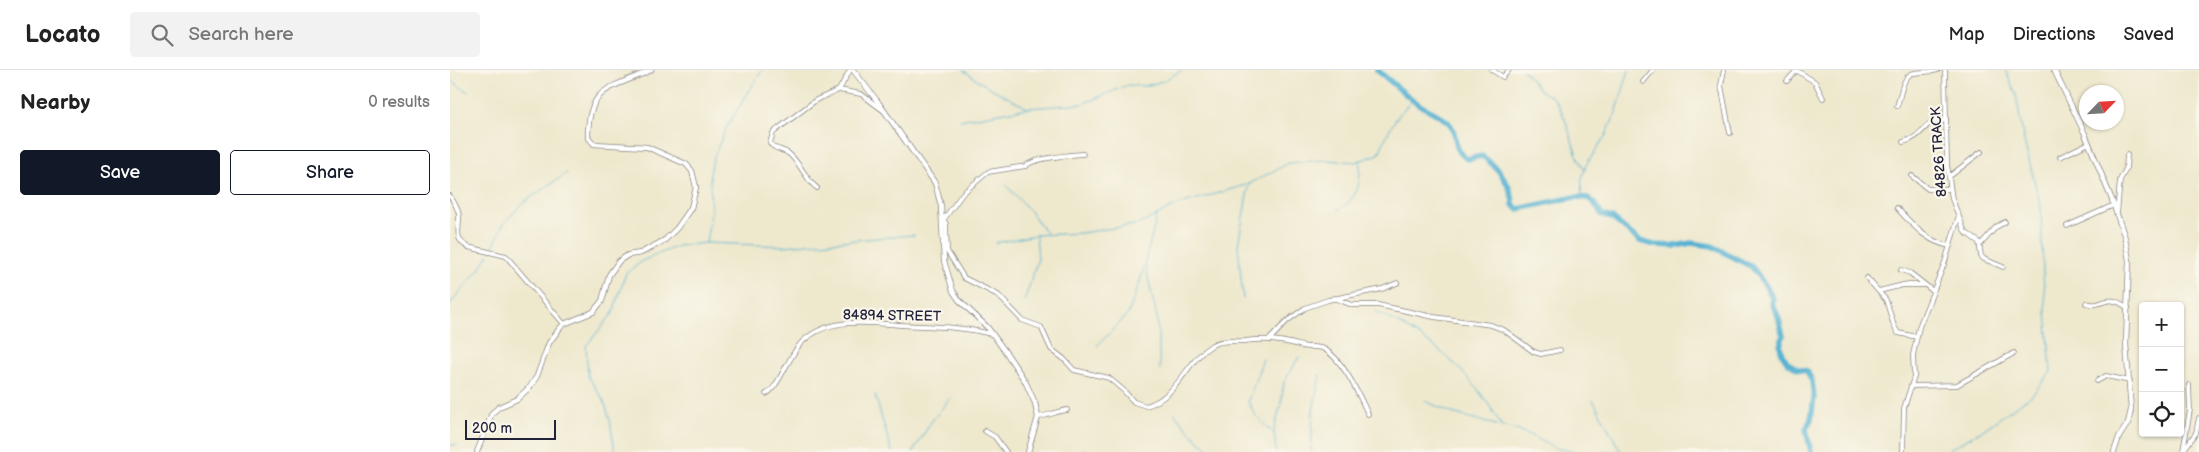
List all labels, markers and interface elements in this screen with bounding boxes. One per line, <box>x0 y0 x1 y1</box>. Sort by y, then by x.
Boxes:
search box <box>130 12 480 57</box>
text: Locato <box>25 20 100 49</box>
icon: search <box>148 21 176 49</box>
text: Search here <box>188 23 294 46</box>
text: Map <box>1949 24 1985 45</box>
text: Directions <box>2013 24 2095 45</box>
text: Saved <box>2123 24 2174 45</box>
north arrow <box>2079 85 2124 130</box>
text: Nearby <box>20 90 90 115</box>
text: 0 results <box>368 93 430 112</box>
street label: 84826 TRACK <box>1927 105 1950 198</box>
button: Save <box>20 150 220 195</box>
button: Share <box>230 150 430 195</box>
map controls <box>2139 302 2184 437</box>
button: + <box>2139 302 2184 347</box>
street label: 84894 STREET <box>843 306 942 325</box>
button: − <box>2139 347 2184 392</box>
button: locate <box>2139 392 2184 437</box>
scale bar <box>465 417 556 440</box>
text: 200 m <box>472 420 512 437</box>

